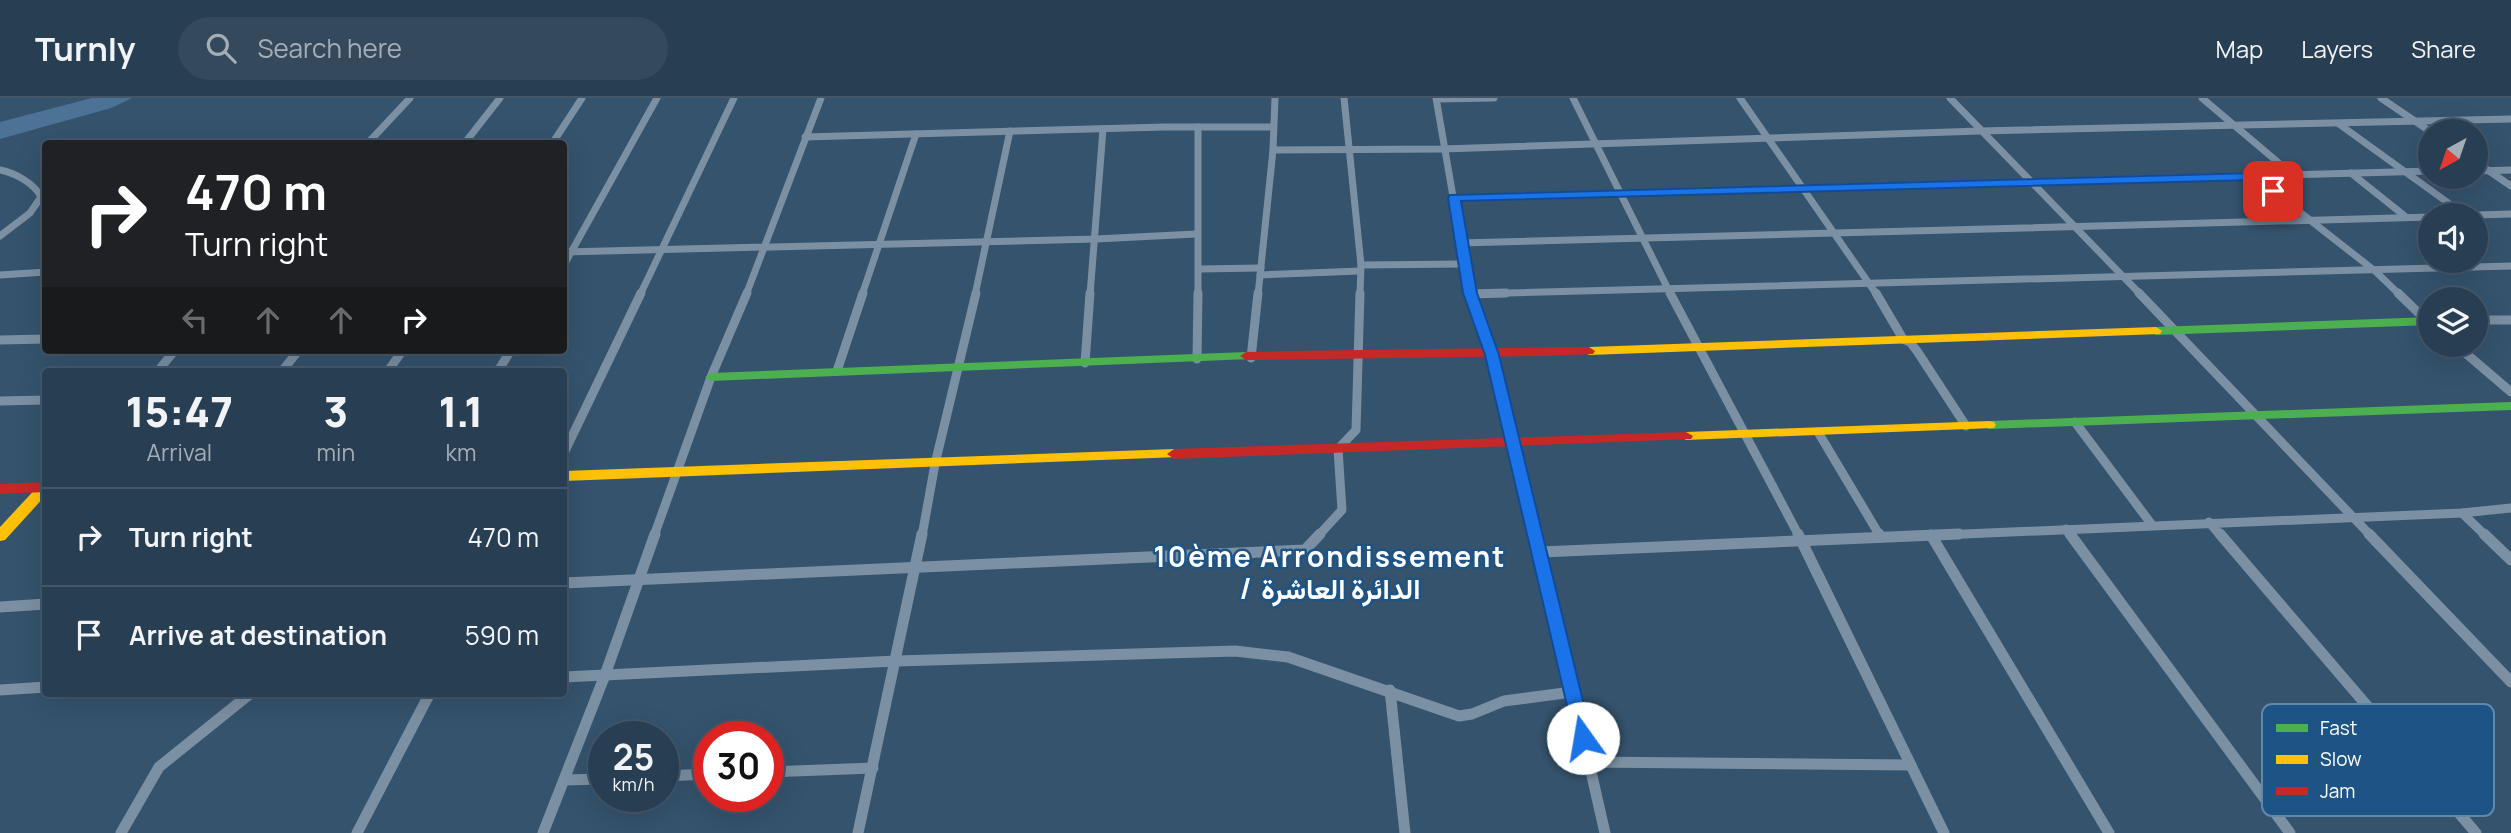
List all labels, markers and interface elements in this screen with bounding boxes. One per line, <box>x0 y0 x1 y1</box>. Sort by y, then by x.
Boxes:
search box <box>178 17 668 80</box>
text: Turnly <box>35 26 136 71</box>
icon: search <box>202 29 240 67</box>
text: Search here <box>258 30 402 66</box>
text: Map <box>2216 32 2263 65</box>
text: Layers <box>2301 32 2373 65</box>
text: Share <box>2411 32 2476 65</box>
north arrow <box>2418 119 2488 189</box>
map controls <box>2418 119 2488 357</box>
text: 470 m <box>185 158 327 225</box>
pin <box>2243 161 2303 221</box>
icon: right <box>70 168 161 259</box>
icon: arrive <box>2254 172 2292 210</box>
button: sound <box>2418 203 2488 273</box>
text: Turn right <box>185 222 328 266</box>
button: layers <box>2418 287 2488 357</box>
icon: left <box>176 301 214 339</box>
icon: ahead <box>249 301 287 339</box>
icon: ahead <box>322 301 360 339</box>
icon: right <box>395 301 433 339</box>
text: 15:47 <box>126 382 233 440</box>
text: 3 <box>323 382 348 440</box>
text: 1.1 <box>439 382 483 440</box>
text: Arrival <box>146 436 212 468</box>
text: min <box>317 436 355 468</box>
text: km <box>446 436 476 468</box>
icon: right <box>70 518 108 556</box>
text: Turn right <box>129 519 253 555</box>
text: 470 m <box>468 519 539 555</box>
district label: 10ème Arrondissement / الدائرة العاشرة <box>1154 537 1506 607</box>
icon: arrive <box>70 616 108 654</box>
text: Arrive at destination <box>129 617 387 653</box>
text: 590 m <box>465 617 539 653</box>
position arrow <box>1546 701 1620 775</box>
legend <box>2262 704 2494 816</box>
text: Fast <box>2320 715 2357 741</box>
speed limit sign: 30 <box>693 721 784 812</box>
text: 25 <box>613 733 654 781</box>
text: Slow <box>2320 746 2362 772</box>
text: km/h <box>613 772 654 796</box>
text: Jam <box>2320 778 2355 804</box>

